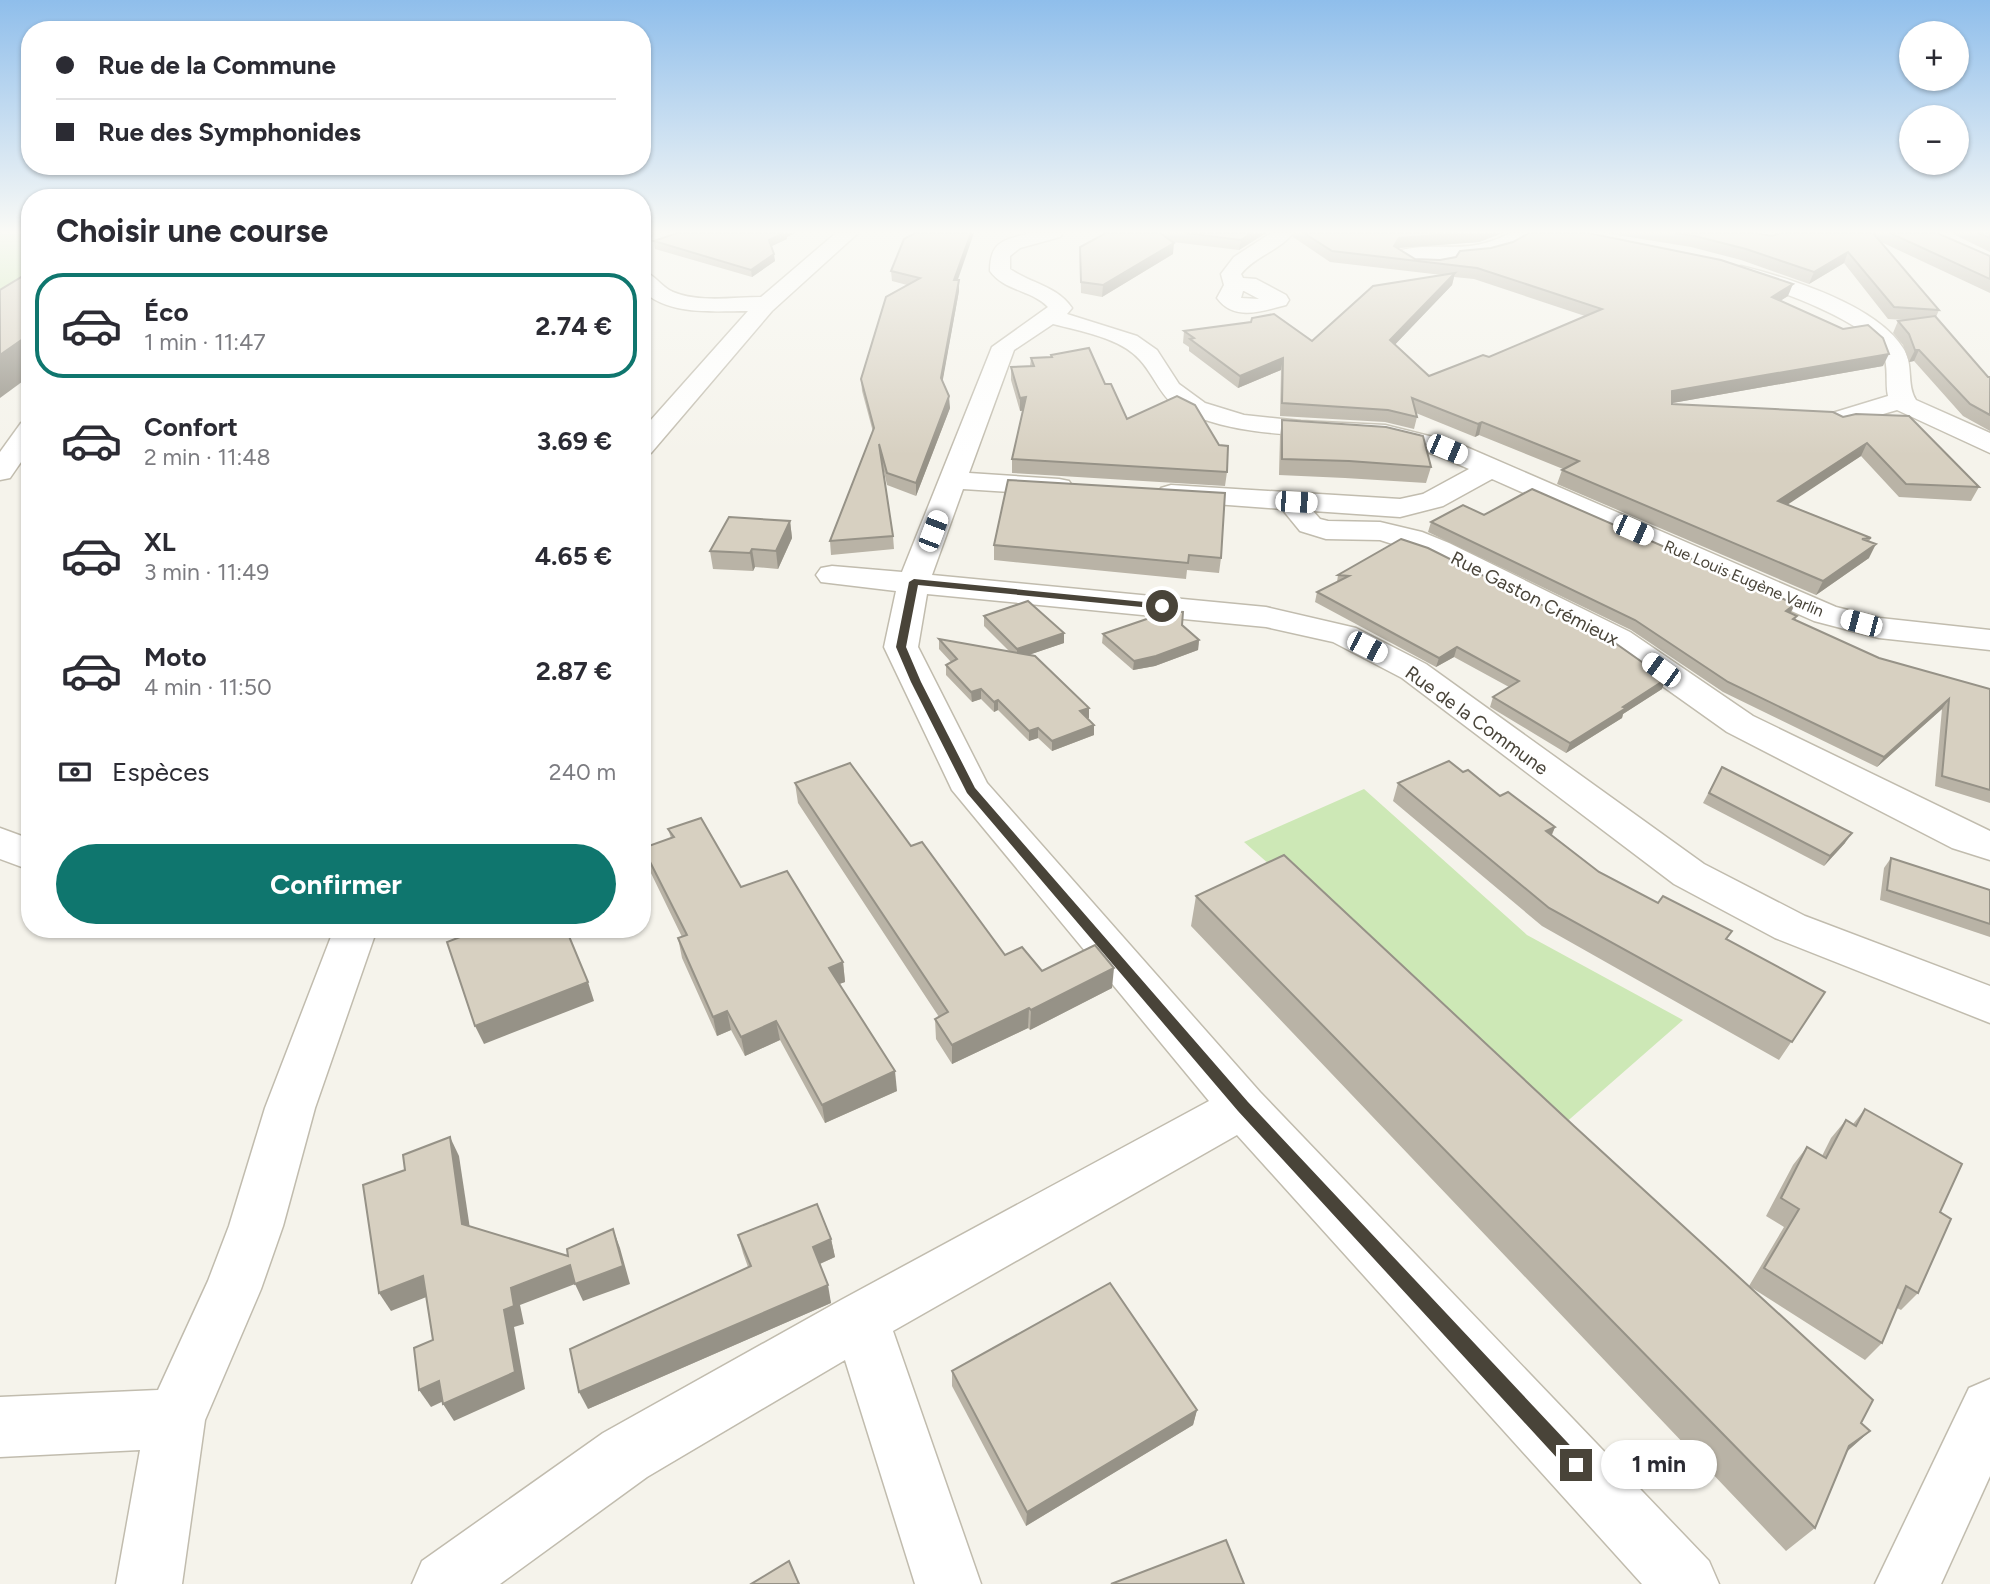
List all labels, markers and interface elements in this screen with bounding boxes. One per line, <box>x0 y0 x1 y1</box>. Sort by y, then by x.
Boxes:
map controls <box>1899 21 1969 175</box>
button: + <box>1899 21 1969 91</box>
text: Rue de la Commune <box>98 49 336 81</box>
button: − <box>1899 105 1969 175</box>
text: Rue des Symphonides <box>98 116 361 148</box>
text: Choisir une course <box>56 212 328 250</box>
icon: car <box>60 294 123 357</box>
text: Éco <box>144 296 189 328</box>
text: 2.74 € <box>535 310 612 342</box>
text: 1 min · 11:47 <box>144 328 266 356</box>
icon: car <box>60 409 123 472</box>
text: Confort <box>144 411 238 443</box>
text: 3.69 € <box>537 425 612 457</box>
car <box>1424 431 1471 467</box>
text: 2 min · 11:48 <box>144 443 271 471</box>
car <box>1275 490 1318 514</box>
car <box>916 508 951 554</box>
car <box>1610 512 1657 548</box>
icon: car <box>60 524 123 587</box>
text: XL <box>144 526 176 558</box>
street label: Rue Louis Eugène Varlin <box>1661 536 1827 621</box>
text: 4.65 € <box>535 540 612 572</box>
street label: Rue Gaston Crémieux <box>1447 546 1622 651</box>
text: 3 min · 11:49 <box>144 558 269 586</box>
route start <box>1146 590 1178 622</box>
car <box>1838 607 1885 639</box>
car <box>1344 628 1391 666</box>
icon: car <box>60 639 123 702</box>
text: Moto <box>144 641 207 673</box>
car <box>1638 649 1685 691</box>
text: 2.87 € <box>536 655 612 687</box>
street label: Rue de la Commune <box>1401 661 1553 780</box>
text: 4 min · 11:50 <box>144 673 272 701</box>
icon: cash <box>56 753 94 791</box>
text: Espèces <box>112 756 209 788</box>
text: 240 m <box>549 758 616 786</box>
button: Confirmer <box>56 844 616 924</box>
callout: 1 min <box>1600 1440 1716 1490</box>
route end <box>1560 1449 1592 1481</box>
text: 1 min <box>1632 1450 1686 1478</box>

